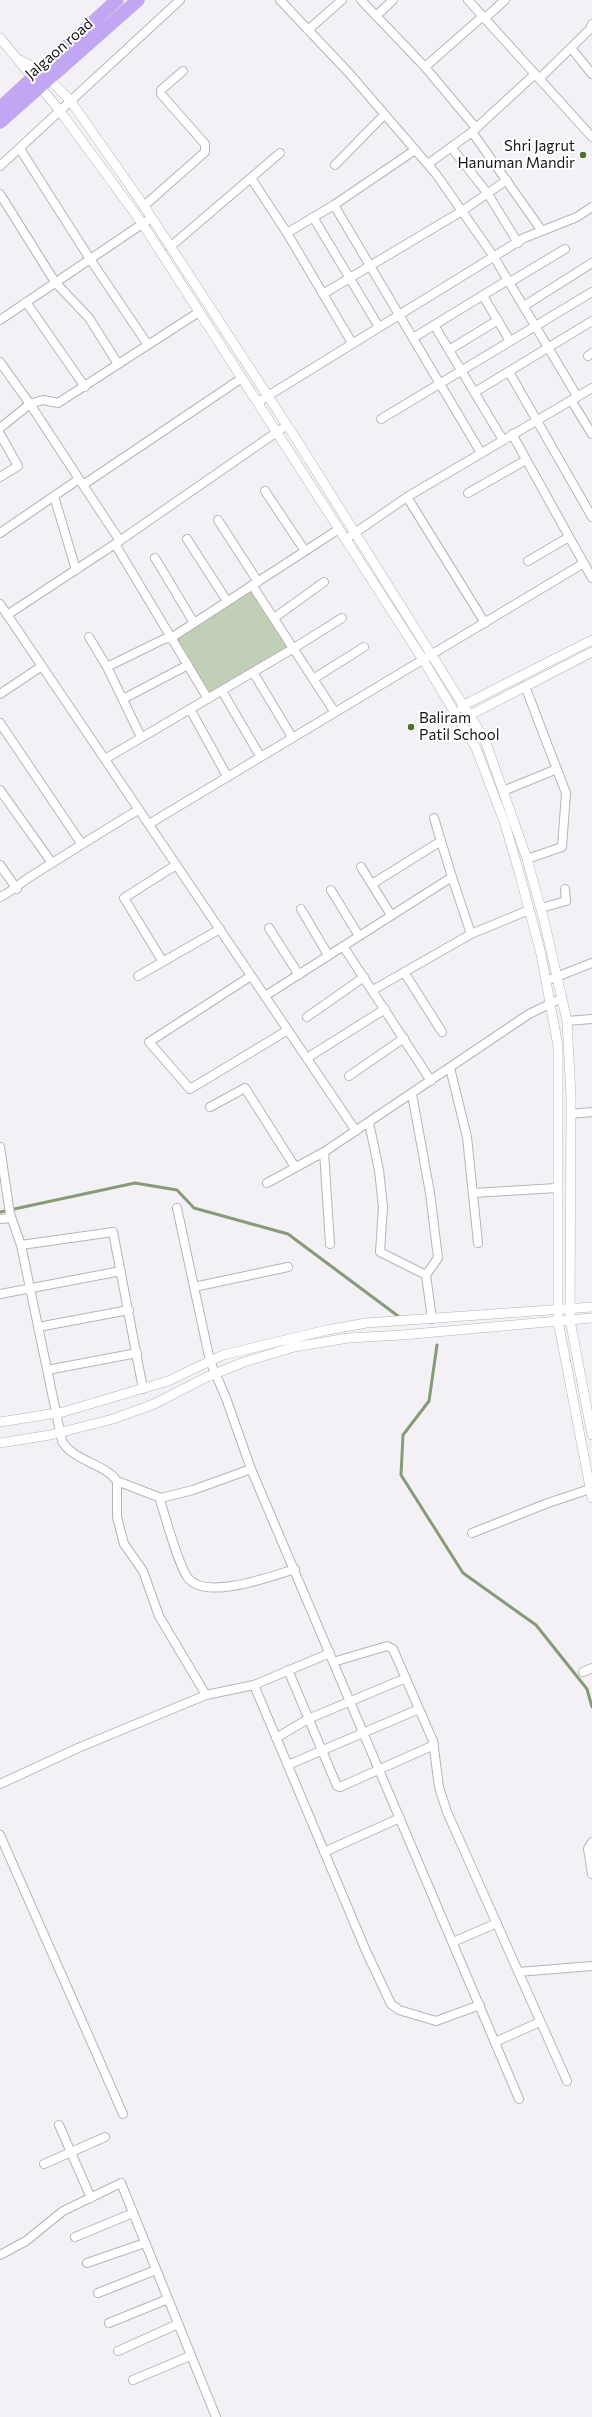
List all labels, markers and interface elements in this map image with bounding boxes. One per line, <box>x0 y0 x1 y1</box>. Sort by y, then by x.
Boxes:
street label: Jalgaon road <box>22 15 96 83</box>
place label: Shri Jagrut Hanuman Mandir <box>457 137 575 172</box>
marker: Shri Jagrut Hanuman Mandir <box>578 150 588 160</box>
place label: Baliram Patil School <box>419 709 499 744</box>
marker: Baliram Patil School <box>406 722 416 732</box>

